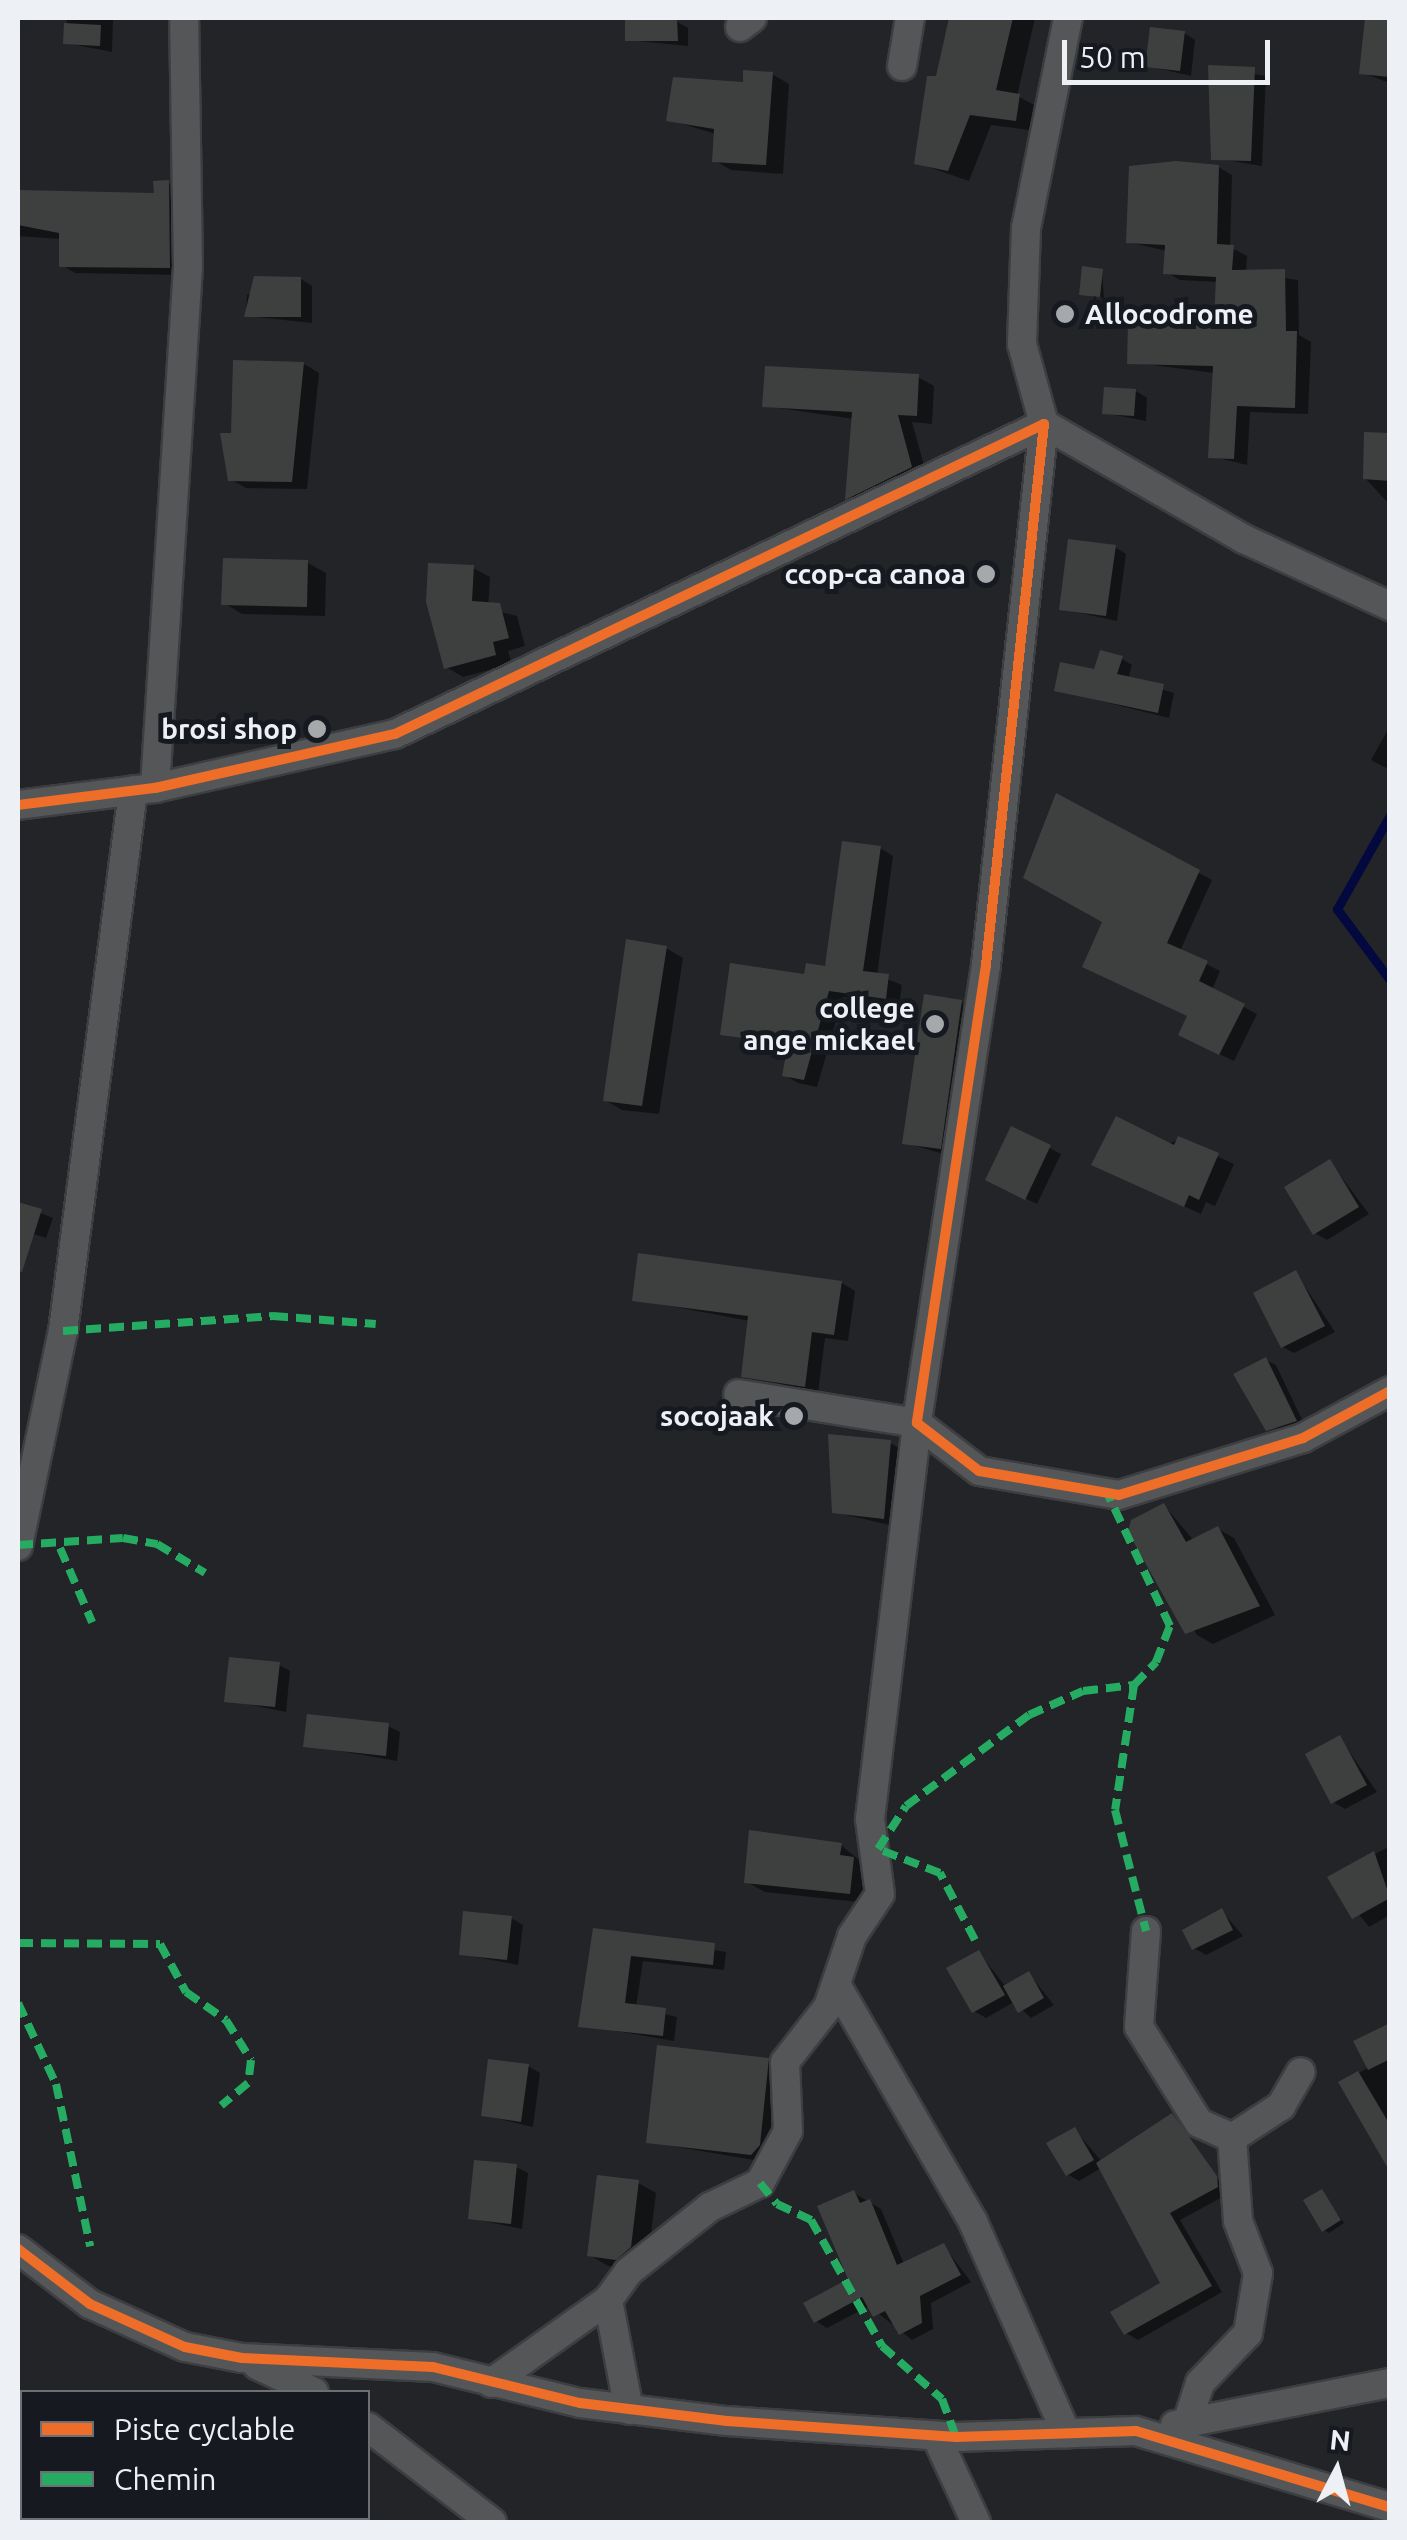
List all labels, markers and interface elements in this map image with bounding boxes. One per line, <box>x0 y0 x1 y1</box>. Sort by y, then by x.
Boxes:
scale bar <box>1067 20 1274 82</box>
text: 50 m <box>1079 40 1146 74</box>
place label: Allocodrome <box>1085 297 1254 331</box>
marker: Allocodrome <box>1054 303 1076 325</box>
place label: ccop-ca canoa <box>784 557 966 591</box>
marker: ccop-ca canoa <box>975 563 997 585</box>
place label: brosi shop <box>161 712 297 746</box>
marker: brosi shop <box>306 718 328 740</box>
place label: college ange mickael <box>743 991 915 1057</box>
marker: college ange mickael <box>924 1013 946 1035</box>
place label: socojaak <box>660 1399 774 1433</box>
marker: socojaak <box>783 1405 805 1427</box>
legend <box>20 2390 370 2520</box>
text: Piste cyclable <box>114 2412 295 2446</box>
north arrow <box>1287 2420 1387 2520</box>
text: N <box>1328 2423 1352 2456</box>
text: Chemin <box>114 2462 216 2496</box>

